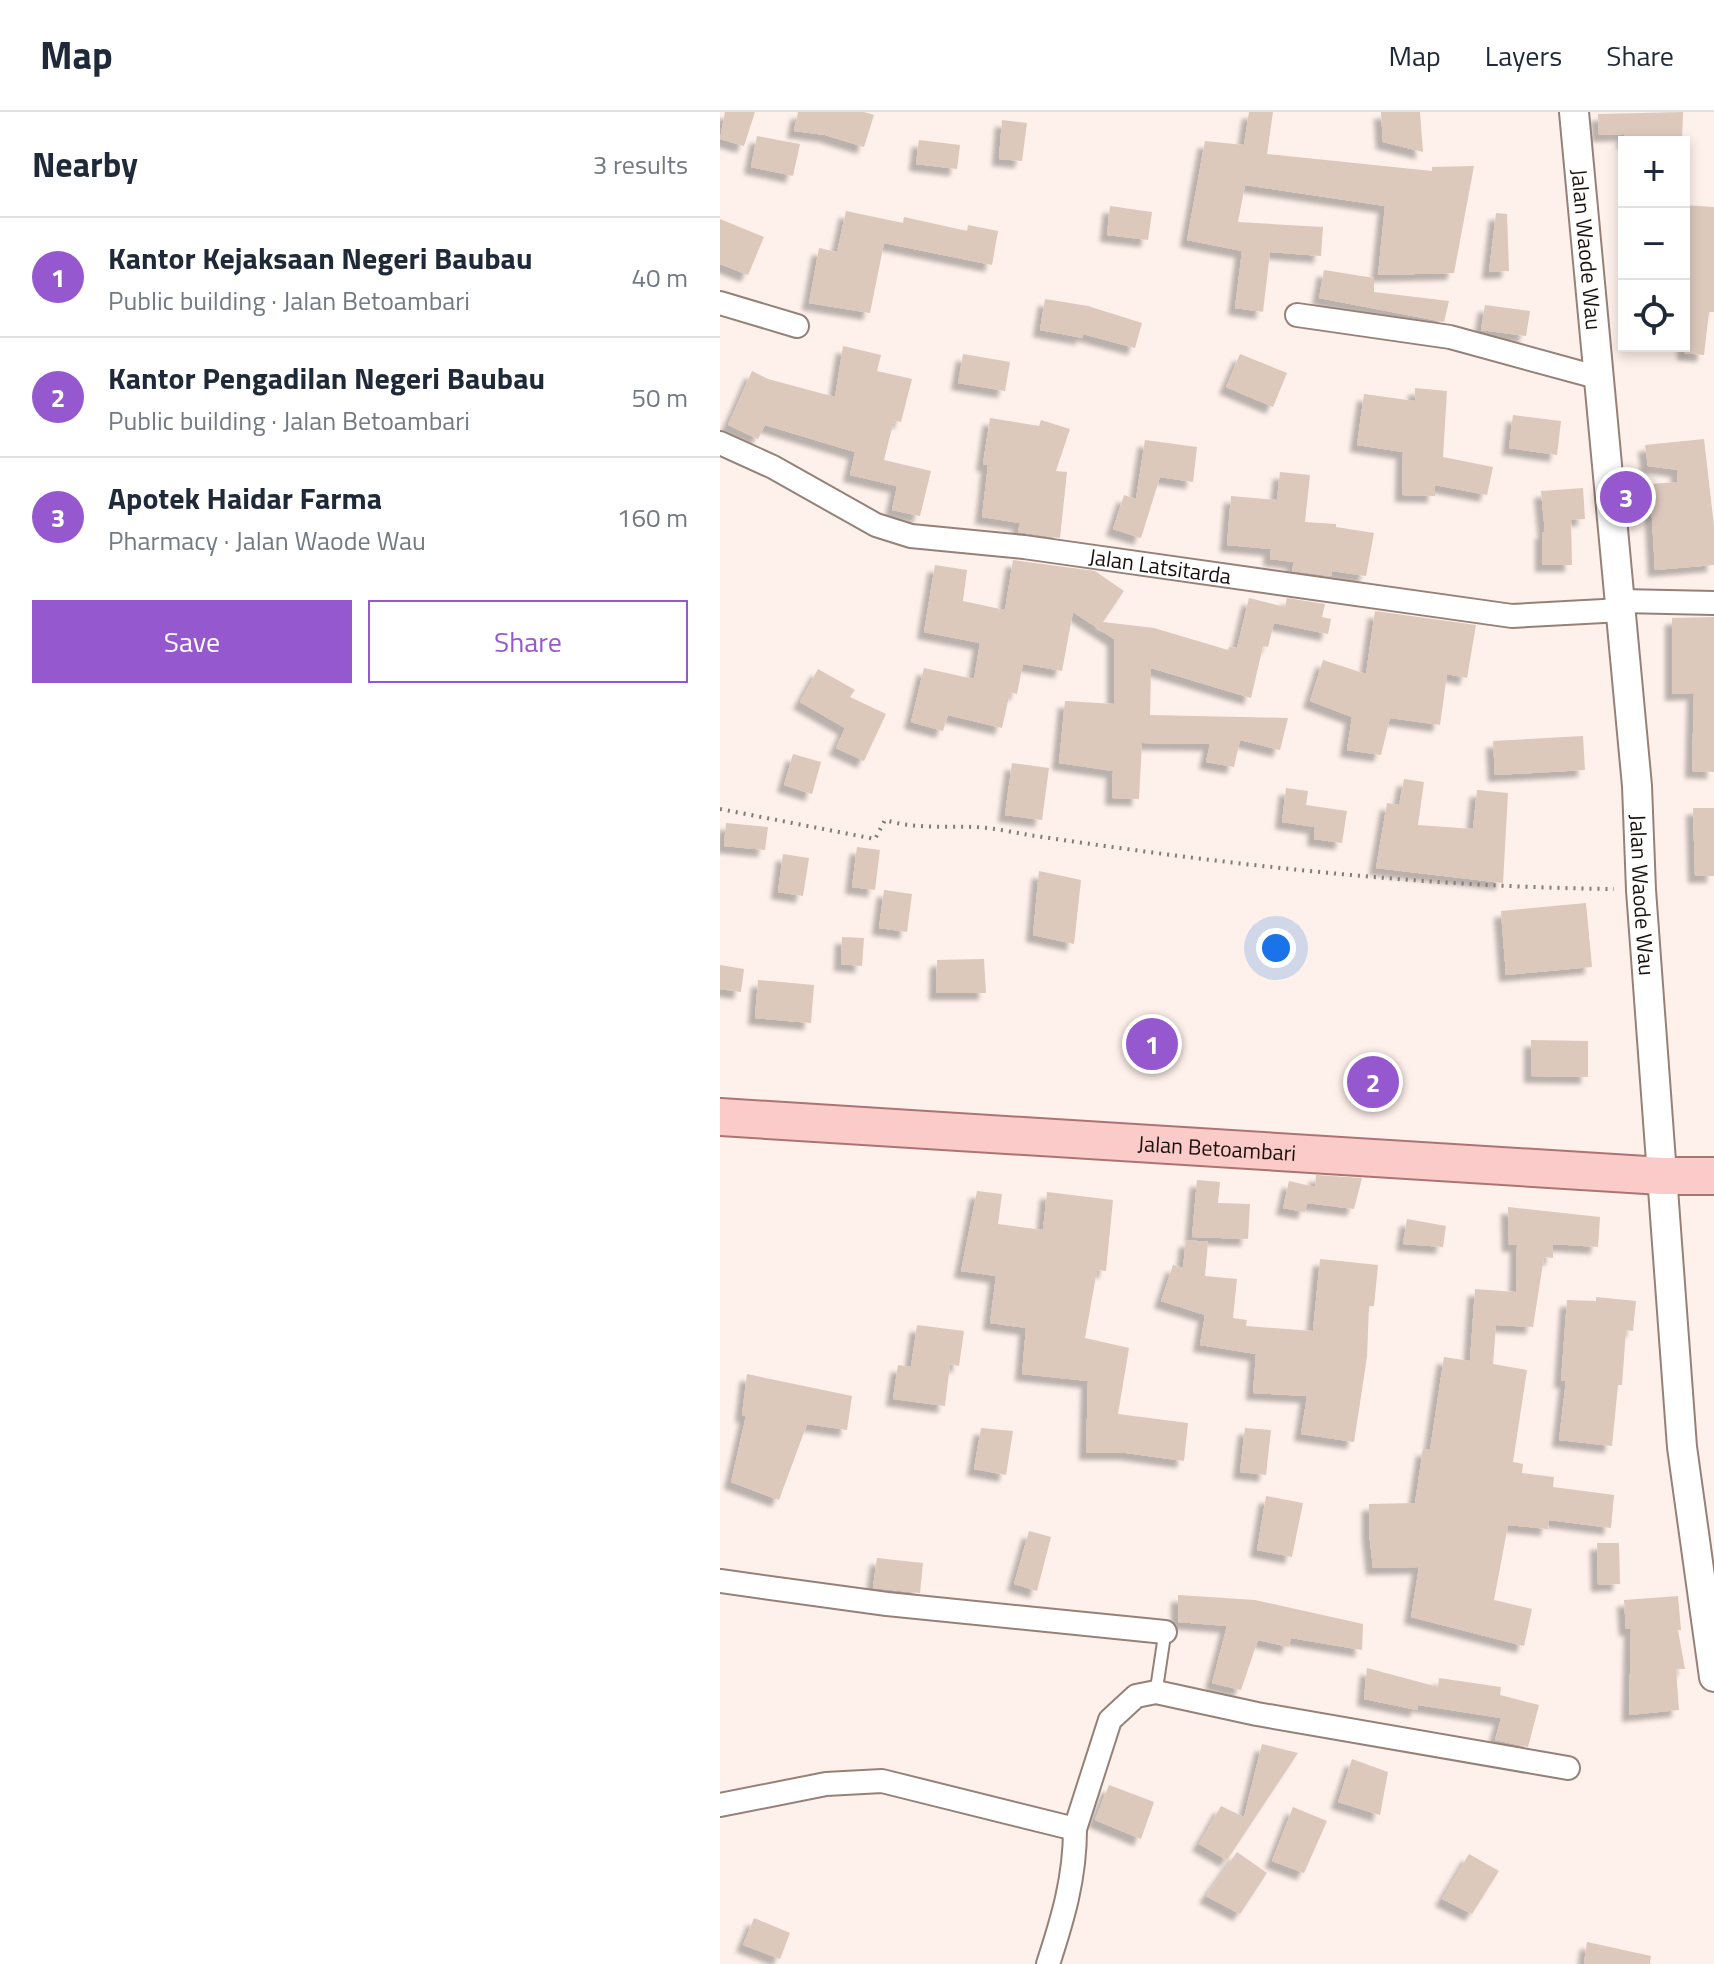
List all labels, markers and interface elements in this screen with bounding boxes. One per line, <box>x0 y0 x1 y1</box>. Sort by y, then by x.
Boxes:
text: Map <box>40 26 113 84</box>
text: Map <box>1388 34 1441 77</box>
text: Layers <box>1485 34 1562 77</box>
text: Share <box>1606 34 1674 77</box>
map controls <box>1618 136 1690 352</box>
button: + <box>1618 136 1690 208</box>
text: Nearby <box>32 138 138 190</box>
text: 3 results <box>593 145 688 184</box>
street label: Jalan Waode Wau <box>1562 167 1611 331</box>
button: − <box>1618 208 1690 280</box>
text: Kantor Kejaksaan Negeri Baubau <box>108 235 533 281</box>
text: 1 <box>51 258 65 297</box>
text: 40 m <box>631 258 688 297</box>
button: locate <box>1618 280 1690 352</box>
text: Public building · Jalan Betoambari <box>108 281 470 320</box>
text: Kantor Pengadilan Negeri Baubau <box>108 355 545 401</box>
text: 2 <box>51 378 65 417</box>
text: 50 m <box>631 378 688 417</box>
text: Public building · Jalan Betoambari <box>108 401 470 440</box>
pin: 3 <box>1600 467 1652 527</box>
text: Apotek Haidar Farma <box>108 475 382 521</box>
text: 3 <box>51 498 65 537</box>
text: 160 m <box>617 498 688 537</box>
text: Pharmacy · Jalan Waode Wau <box>108 521 426 560</box>
street label: Jalan Latsitarda <box>1087 539 1233 593</box>
button: Save <box>32 600 352 683</box>
button: Share <box>368 600 688 683</box>
street label: Jalan Waode Wau <box>1621 814 1664 977</box>
your location <box>1256 928 1296 968</box>
pin: 1 <box>1126 1014 1178 1074</box>
pin: 2 <box>1347 1052 1399 1112</box>
street label: Jalan Betoambari <box>1137 1126 1297 1170</box>

